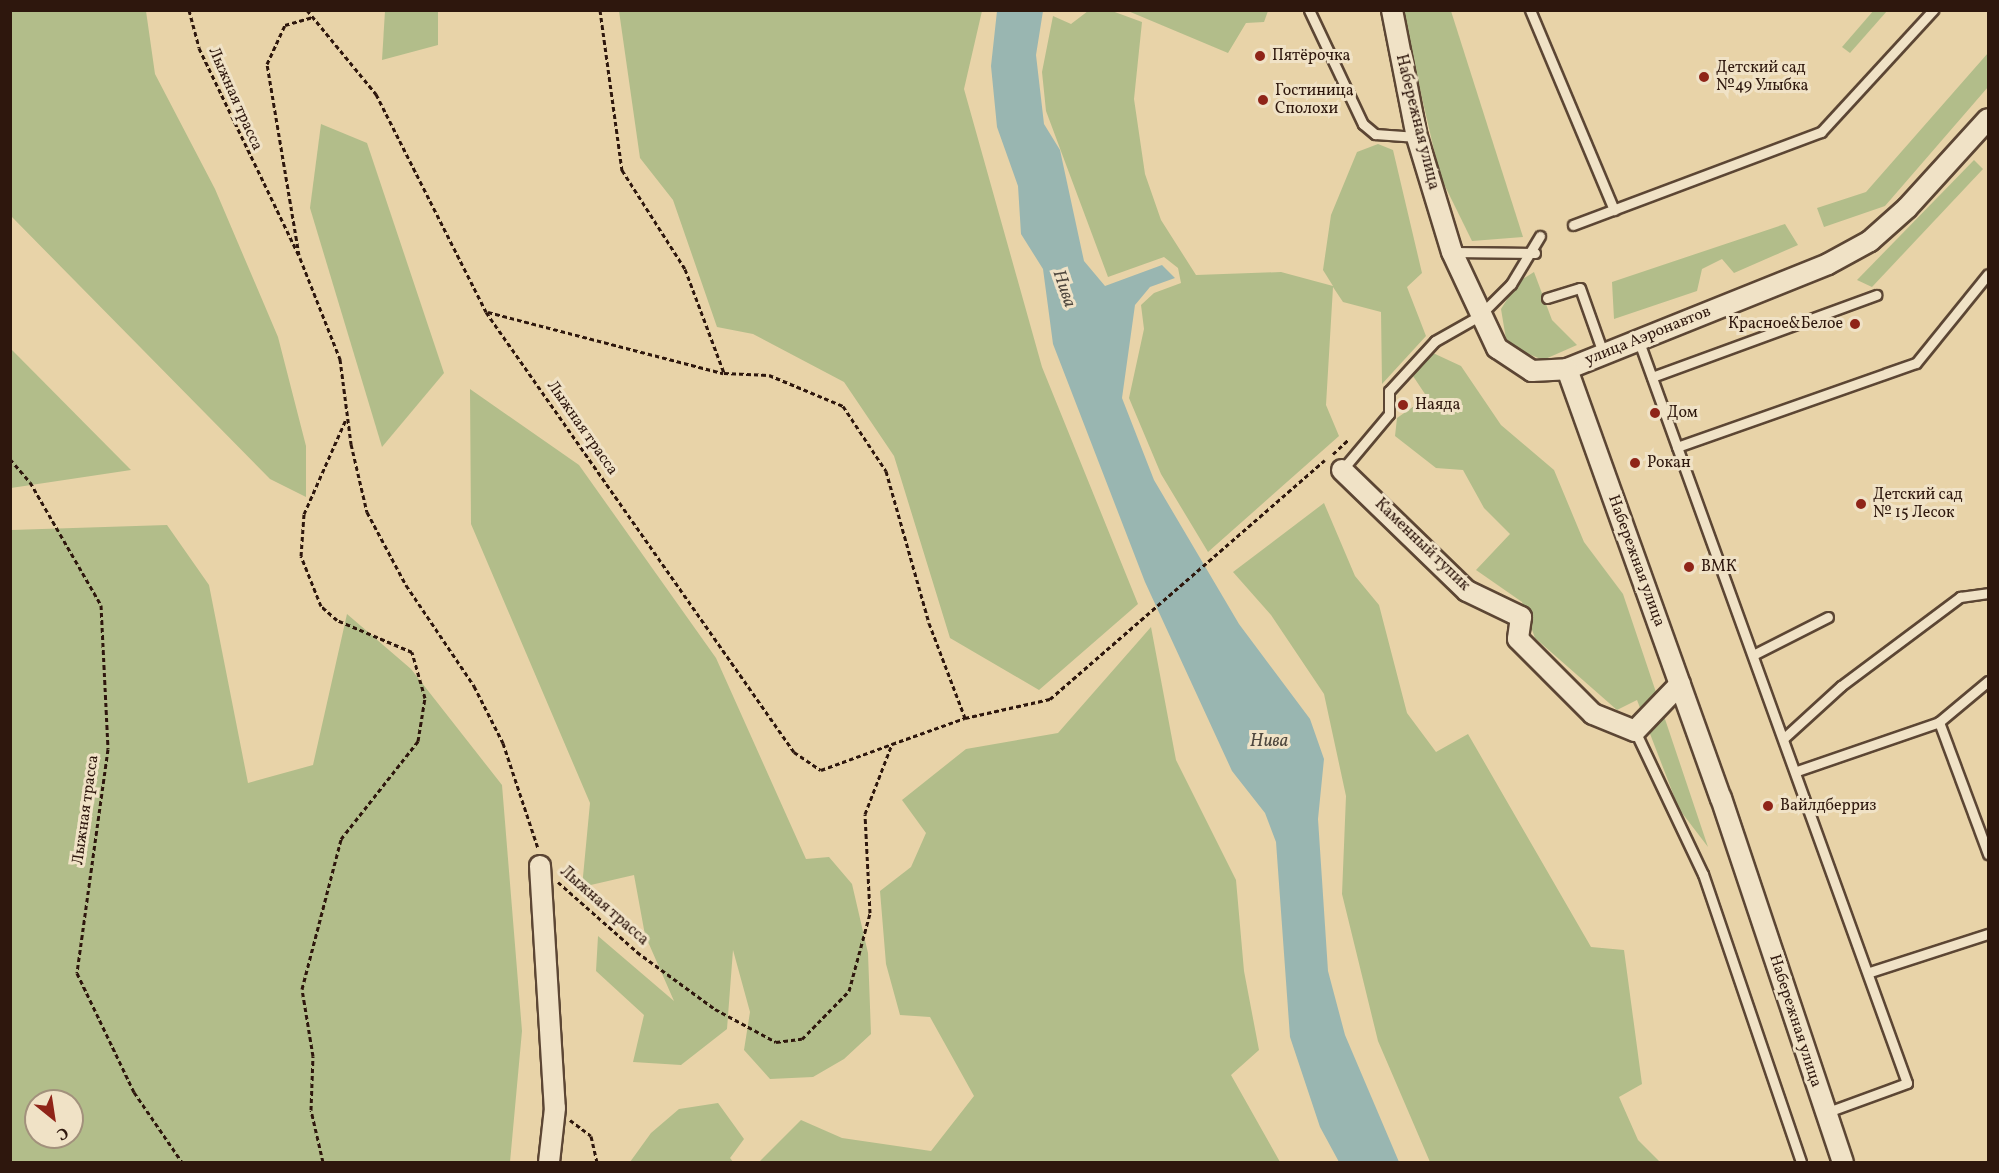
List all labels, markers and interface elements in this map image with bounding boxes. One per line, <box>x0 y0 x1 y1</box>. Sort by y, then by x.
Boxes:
street label: Лыжная трасса <box>204 44 266 154</box>
place label: Пятёрочка <box>1272 46 1350 66</box>
marker: Пятёрочка <box>1253 49 1267 63</box>
street label: Набережная улица <box>1391 52 1443 192</box>
place label: Детский сад №49 Улыбка <box>1716 58 1808 96</box>
marker: Детский сад №49 Улыбка <box>1697 70 1711 84</box>
place label: Гостиница Сполохи <box>1275 81 1354 119</box>
marker: Гостиница Сполохи <box>1256 93 1270 107</box>
water label: Нива <box>1047 267 1079 311</box>
street label: улица Аэронавтов <box>1582 302 1714 370</box>
place label: Красное&Белое <box>1728 314 1843 334</box>
marker: Красное&Белое <box>1848 317 1862 331</box>
street label: Лыжная трасса <box>542 377 622 479</box>
place label: Наяда <box>1415 395 1460 415</box>
marker: Наяда <box>1396 398 1410 412</box>
place label: Дом <box>1667 403 1698 423</box>
marker: Дом <box>1648 406 1662 420</box>
place label: Рокан <box>1647 453 1691 473</box>
marker: Рокан <box>1628 456 1642 470</box>
place label: Детский сад № 15 Лесок <box>1873 485 1963 523</box>
street label: Набережная улица <box>1603 492 1669 630</box>
street label: Каменный тупик <box>1370 495 1474 595</box>
marker: Детский сад № 15 Лесок <box>1854 497 1868 511</box>
place label: ВМК <box>1701 557 1737 577</box>
marker: ВМК <box>1682 560 1696 574</box>
water label: Нива <box>1250 731 1288 753</box>
street label: Лыжная трасса <box>69 753 103 867</box>
place label: Вайлдберриз <box>1780 796 1877 816</box>
marker: Вайлдберриз <box>1761 799 1775 813</box>
street label: Лыжная трасса <box>556 862 652 950</box>
street label: Набережная улица <box>1764 952 1826 1090</box>
north arrow <box>24 1089 84 1149</box>
text: С <box>52 1121 72 1145</box>

